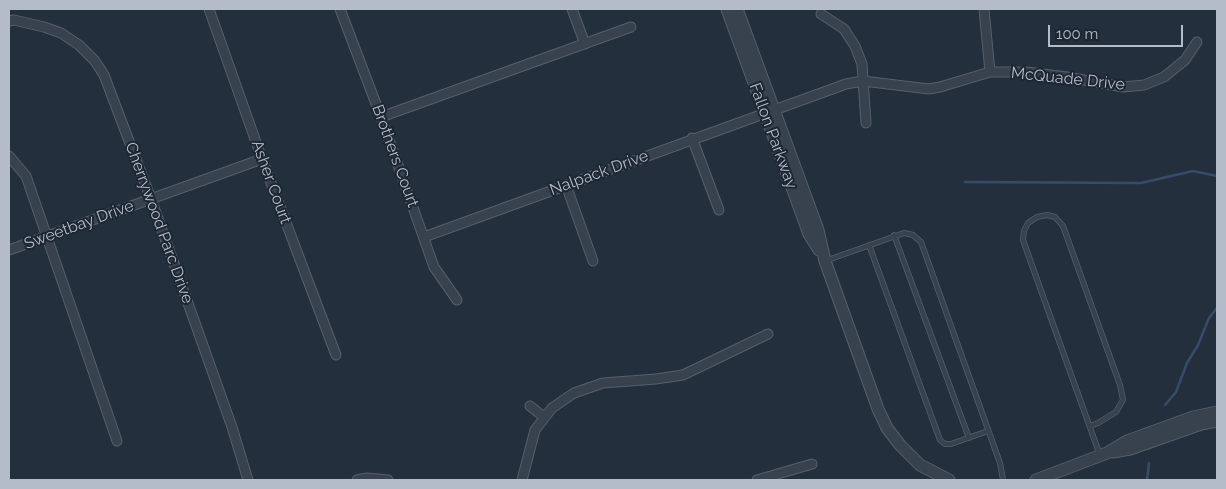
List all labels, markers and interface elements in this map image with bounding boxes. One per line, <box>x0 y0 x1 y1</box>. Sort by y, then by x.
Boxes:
scale bar <box>1051 15 1186 47</box>
text: 100 m <box>1056 25 1098 43</box>
street label: McQuade Drive <box>1010 63 1126 95</box>
street label: Fallon Parkway <box>745 80 801 192</box>
street label: Brothers Court <box>368 102 422 210</box>
street label: Asher Court <box>247 137 295 227</box>
street label: Cherrywood Parc Drive <box>121 140 197 306</box>
street label: Nalpack Drive <box>547 146 651 200</box>
street label: Sweetbay Drive <box>21 196 137 254</box>

